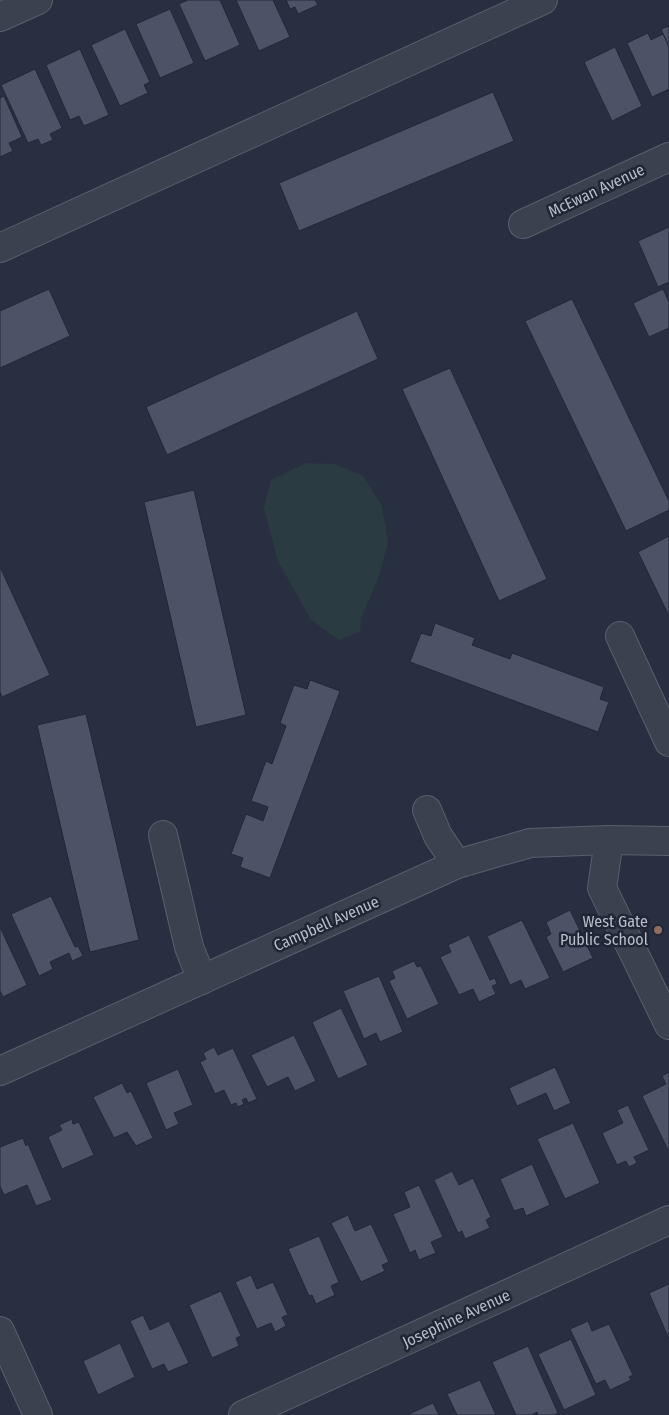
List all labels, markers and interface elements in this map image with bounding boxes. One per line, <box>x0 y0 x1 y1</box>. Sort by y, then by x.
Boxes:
street label: McEwan Avenue <box>545 160 647 221</box>
street label: Campbell Avenue <box>271 892 382 955</box>
place label: West Gate Public School <box>560 912 648 949</box>
marker: West Gate Public School <box>652 924 664 936</box>
street label: Josephine Avenue <box>399 1285 513 1352</box>

